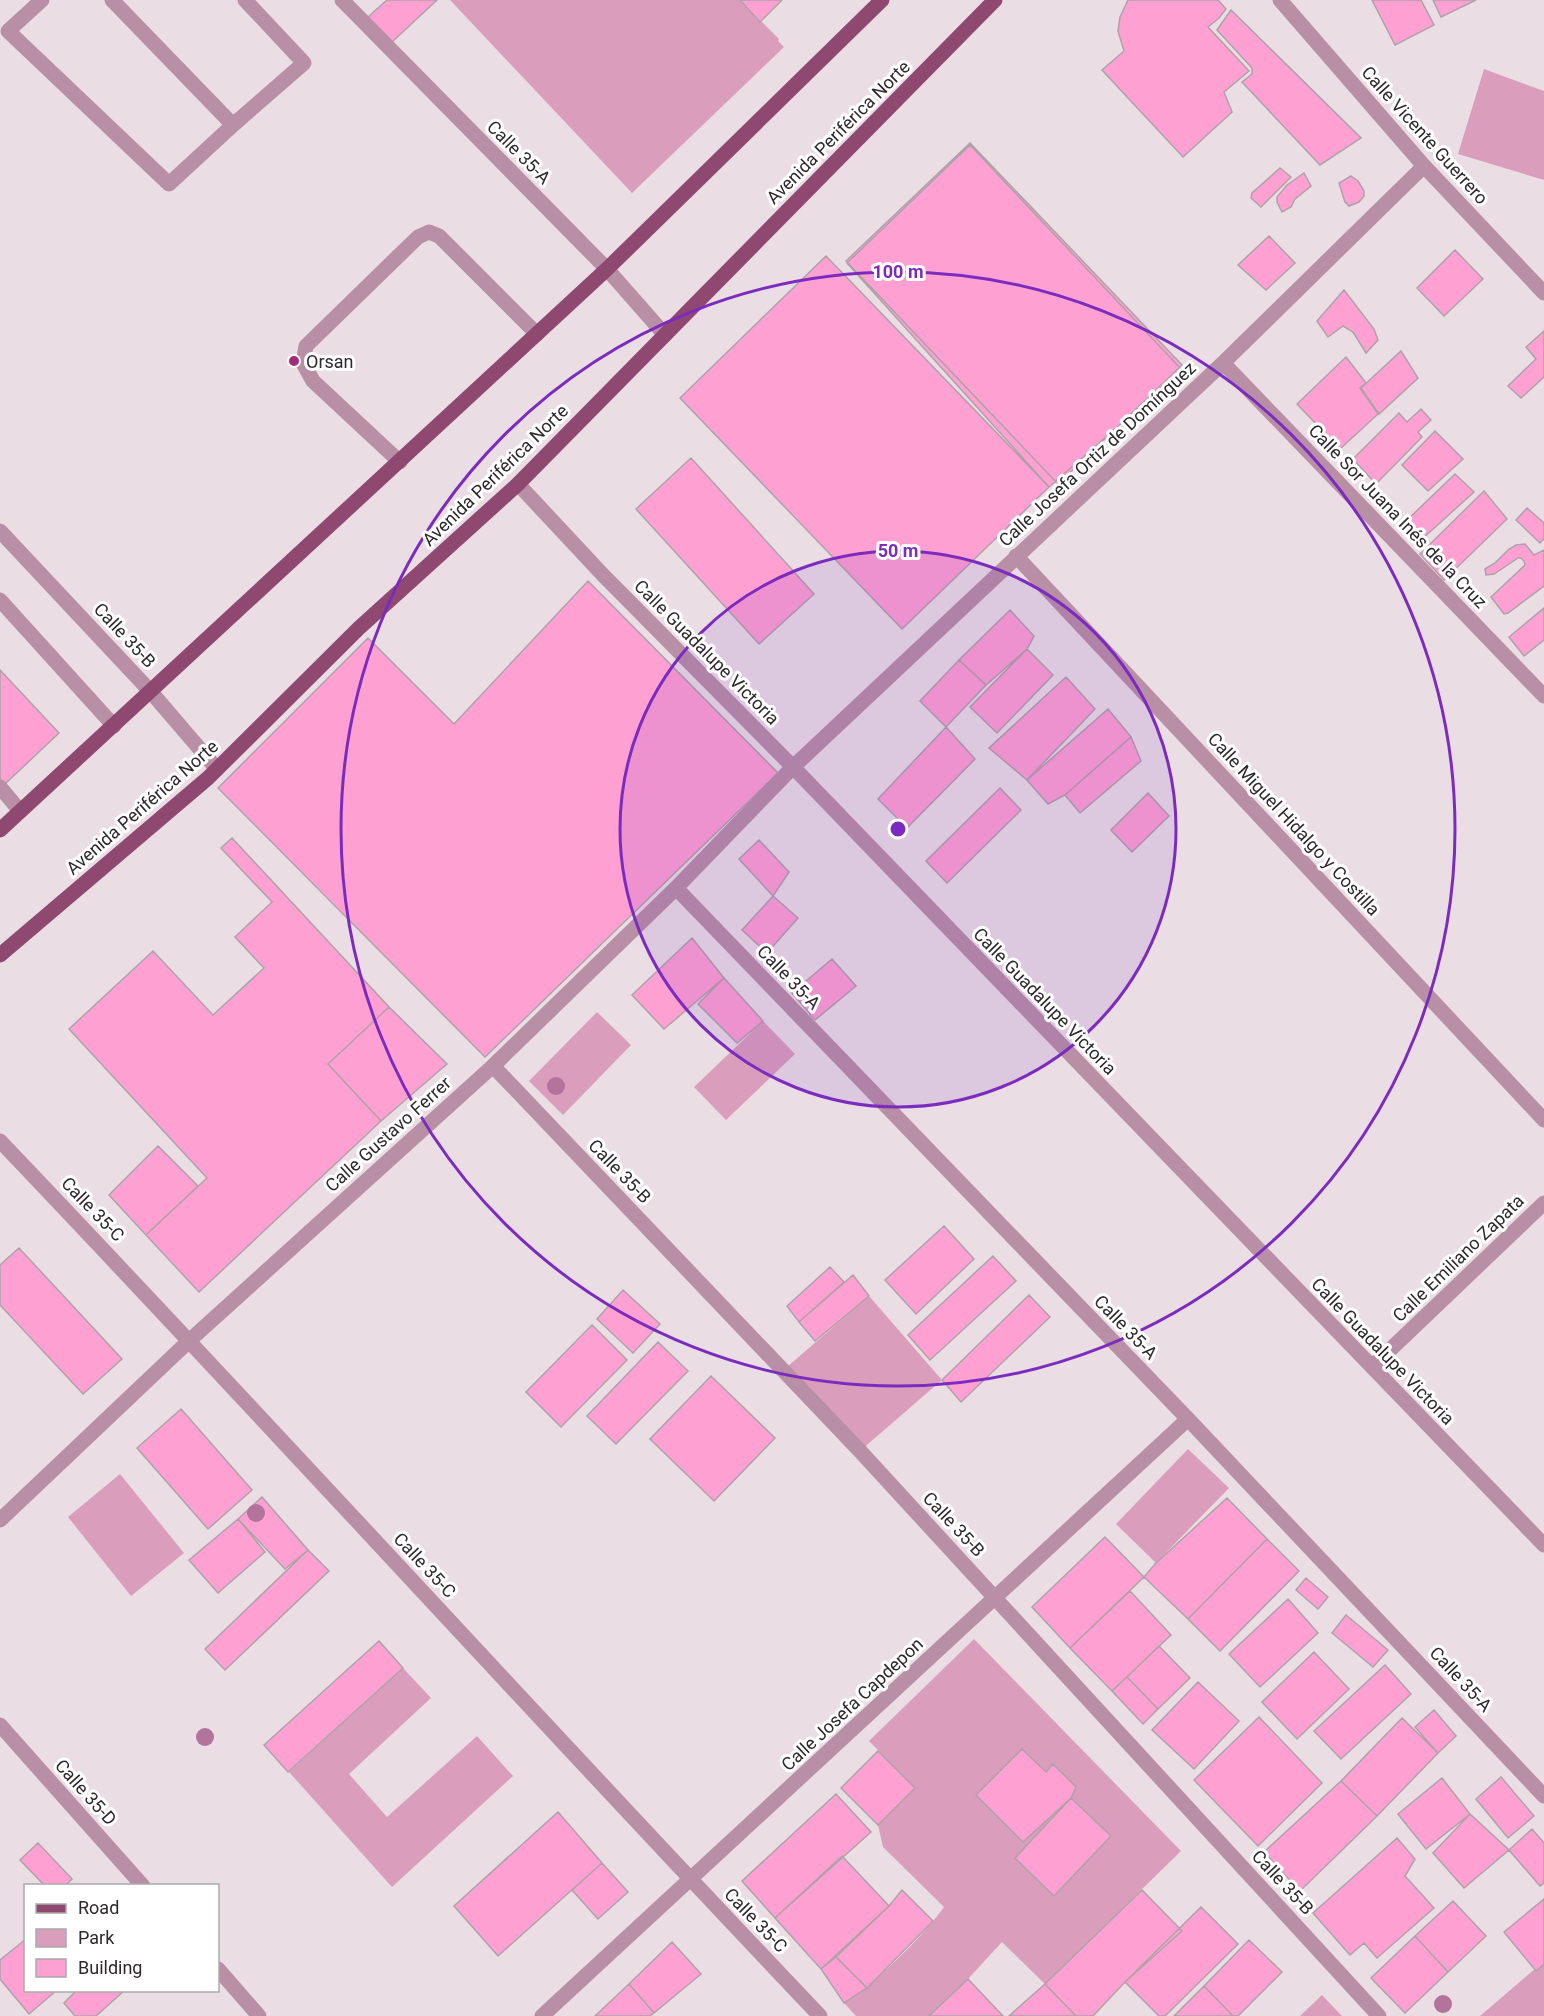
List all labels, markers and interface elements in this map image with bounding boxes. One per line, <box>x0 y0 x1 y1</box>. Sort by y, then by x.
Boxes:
street label: Avenida Periférica Norte <box>762 56 914 208</box>
street label: Calle Vicente Guerrero <box>1358 62 1492 208</box>
street label: Calle 35-A <box>483 116 555 188</box>
text: 100 m <box>872 261 924 282</box>
place label: Orsan <box>306 351 354 372</box>
marker: Orsan <box>287 354 301 368</box>
street label: Calle Josefa Ortiz de Domínguez <box>994 357 1200 551</box>
street label: Avenida Periférica Norte <box>418 400 572 550</box>
street label: Calle Sor Juana Inés de la Cruz <box>1305 420 1491 612</box>
text: 50 m <box>878 540 918 561</box>
street label: Calle Guadalupe Victoria <box>630 575 784 729</box>
street label: Calle 35-B <box>90 598 160 672</box>
street label: Calle Miguel Hidalgo y Costilla <box>1204 728 1384 920</box>
street label: Avenida Periférica Norte <box>62 735 222 879</box>
centre of rings <box>888 819 908 839</box>
street label: Calle Guadalupe Victoria <box>969 923 1121 1079</box>
street label: Calle 35-A <box>753 940 825 1014</box>
street label: Calle Gustavo Ferrer <box>321 1072 455 1196</box>
street label: Calle 35-B <box>584 1135 656 1207</box>
street label: Calle 35-C <box>57 1172 129 1246</box>
street label: Calle Emiliano Zapata <box>1388 1190 1528 1326</box>
street label: Calle Guadalupe Victoria <box>1307 1273 1459 1429</box>
street label: Calle 35-A <box>1090 1290 1162 1364</box>
street label: Calle 35-B <box>919 1487 989 1561</box>
street label: Calle 35-C <box>390 1528 460 1602</box>
street label: Calle Josefa Capdepon <box>777 1633 927 1775</box>
street label: Calle 35-A <box>1426 1642 1497 1716</box>
street label: Calle 35-D <box>51 1755 121 1829</box>
street label: Calle 35-B <box>1248 1845 1318 1919</box>
street label: Calle 35-C <box>720 1883 792 1957</box>
legend <box>24 1884 219 1992</box>
text: Road <box>78 1897 119 1918</box>
text: Park <box>78 1927 115 1948</box>
text: Building <box>78 1957 142 1978</box>

